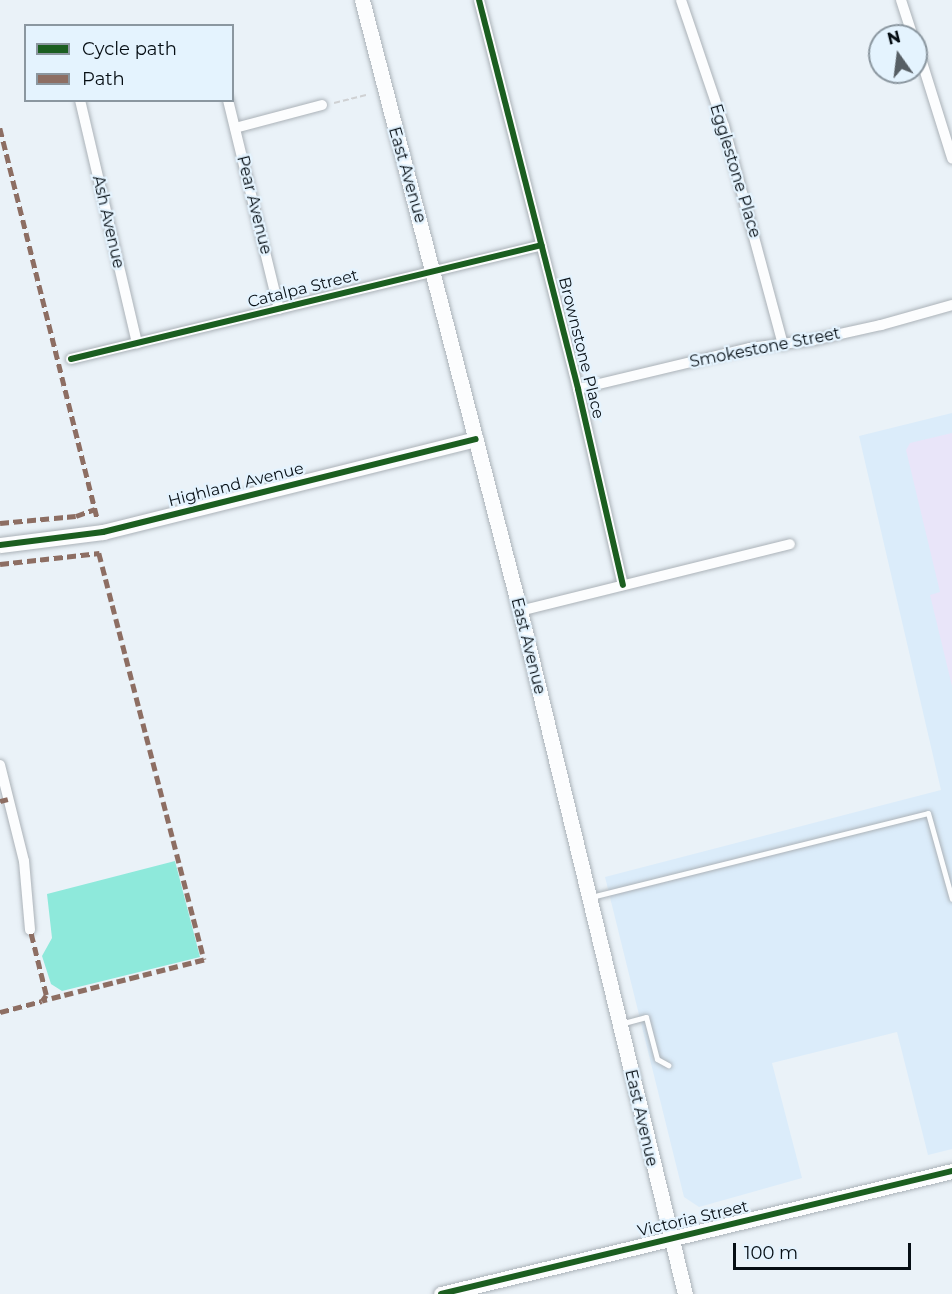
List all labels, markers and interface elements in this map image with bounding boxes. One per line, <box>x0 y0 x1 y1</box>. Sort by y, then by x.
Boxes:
legend <box>24 24 234 102</box>
north arrow <box>868 24 928 84</box>
text: N <box>885 27 903 49</box>
text: Cycle path <box>82 38 177 60</box>
text: Path <box>82 68 125 90</box>
street label: Egglestone Place <box>706 102 764 240</box>
street label: East Avenue <box>384 125 430 225</box>
street label: Pear Avenue <box>232 154 276 256</box>
street label: Ash Avenue <box>88 174 128 270</box>
street label: Catalpa Street <box>246 266 360 312</box>
street label: Brownstone Place <box>554 275 608 421</box>
street label: Smokestone Street <box>688 324 842 372</box>
street label: Highland Avenue <box>166 459 306 511</box>
street label: East Avenue <box>507 596 549 696</box>
street label: East Avenue <box>621 1068 661 1168</box>
street label: Victoria Street <box>636 1197 750 1241</box>
scale bar <box>736 1231 914 1269</box>
text: 100 m <box>744 1242 798 1264</box>

